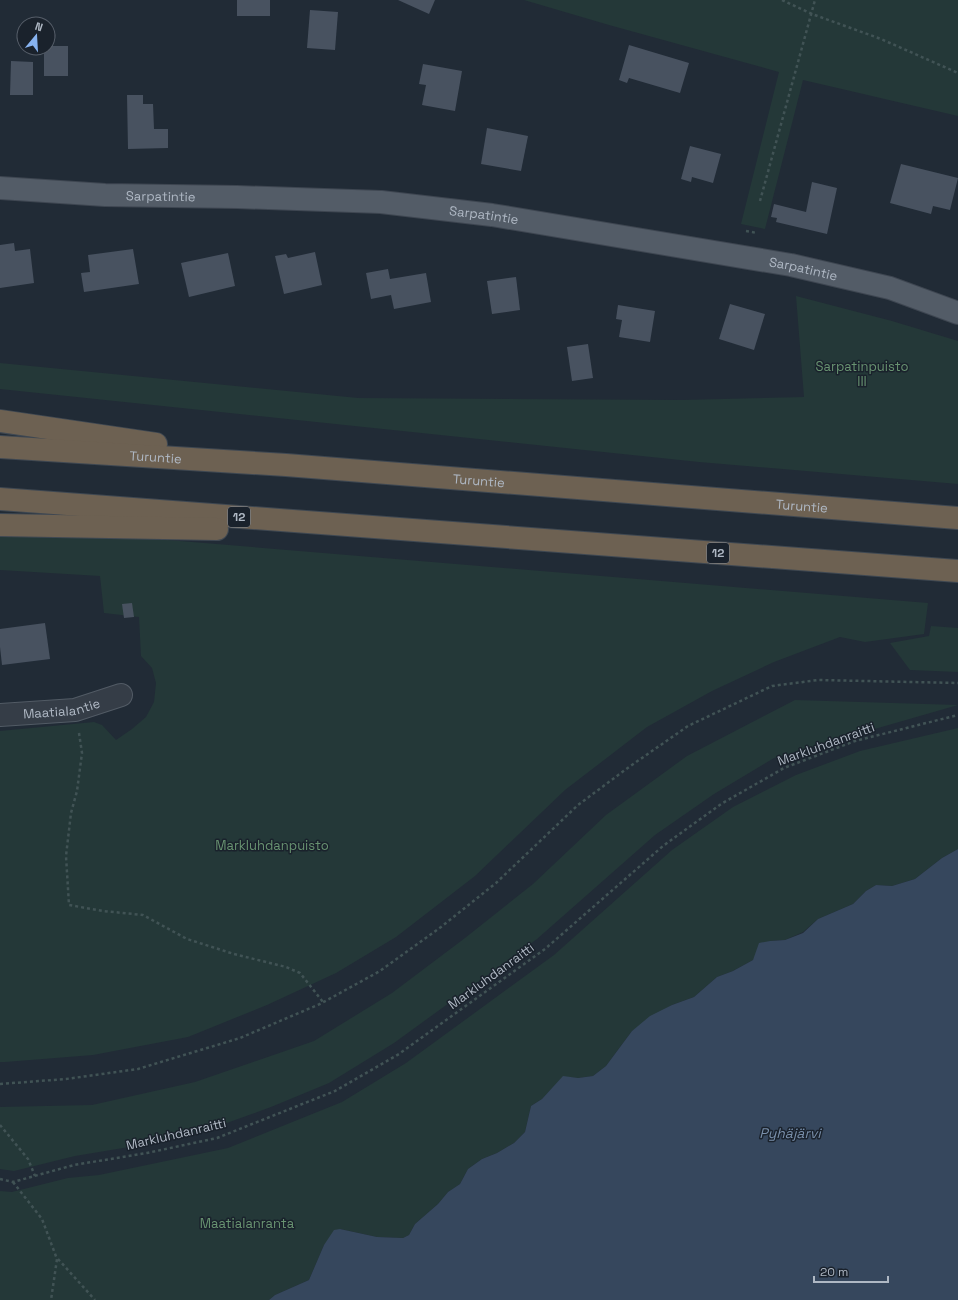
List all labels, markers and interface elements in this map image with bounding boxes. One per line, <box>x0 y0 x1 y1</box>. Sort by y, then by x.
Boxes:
north arrow <box>16 16 56 56</box>
text: N <box>33 19 45 34</box>
street label: Sarpatintie <box>126 187 196 205</box>
street label: Sarpatintie <box>448 202 520 228</box>
street label: Sarpatintie <box>768 253 839 284</box>
park label: Sarpatinpuisto III <box>816 358 908 390</box>
street label: Turuntie <box>129 447 182 467</box>
street label: Turuntie <box>452 470 506 491</box>
street label: Turuntie <box>775 495 829 516</box>
road number: 12 <box>228 507 250 527</box>
road number: 12 <box>707 543 729 563</box>
street label: Maatialantie <box>22 694 102 722</box>
street label: Markluhdanraitti <box>775 719 877 769</box>
park label: Markluhdanpuisto <box>215 837 329 854</box>
street label: Markluhdanraitti <box>445 939 537 1013</box>
street label: Markluhdanraitti <box>124 1114 228 1154</box>
water label: Pyhäjärvi <box>759 1124 822 1142</box>
park label: Maatialanranta <box>200 1215 295 1232</box>
scale bar <box>814 1258 888 1284</box>
text: 20 m <box>820 1264 848 1280</box>

